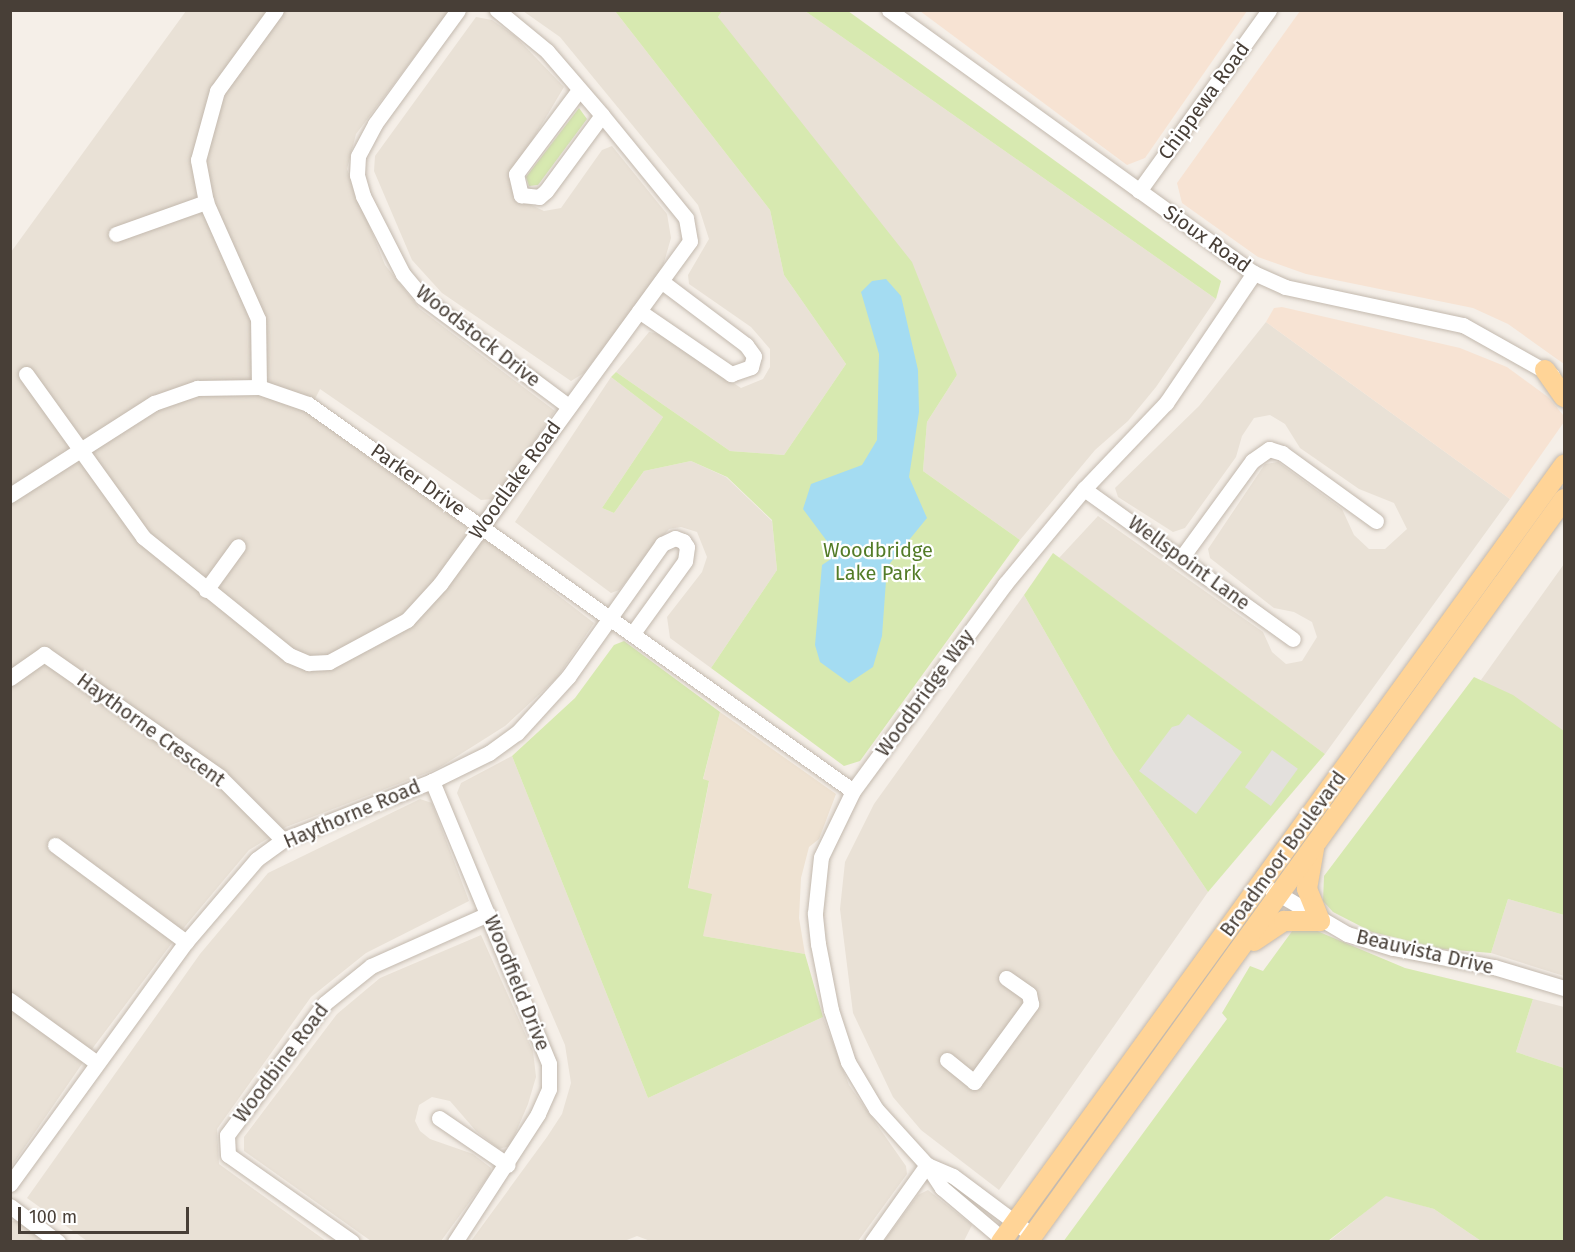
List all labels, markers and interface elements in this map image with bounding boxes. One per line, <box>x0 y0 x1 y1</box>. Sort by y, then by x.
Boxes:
street label: Chippewa Road <box>1153 38 1255 164</box>
street label: Sioux Road <box>1159 200 1255 278</box>
street label: Woodstock Drive <box>411 280 545 392</box>
street label: Woodlake Road <box>464 416 566 544</box>
street label: Parker Drive <box>366 439 470 521</box>
street label: Wellspoint Lane <box>1123 511 1255 615</box>
park label: Woodbridge Lake Park <box>823 539 933 586</box>
street label: Woodbridge Way <box>871 625 979 761</box>
street label: Haythorne Crescent <box>72 668 230 792</box>
street label: Broadmoor Boulevard <box>1215 767 1351 941</box>
street label: Haythorne Road <box>280 774 424 854</box>
street label: Woodfield Drive <box>479 912 555 1054</box>
street label: Beauvista Drive <box>1354 925 1496 979</box>
street label: Woodbine Road <box>228 999 334 1127</box>
scale bar <box>21 1195 192 1233</box>
text: 100 m <box>29 1206 77 1228</box>

